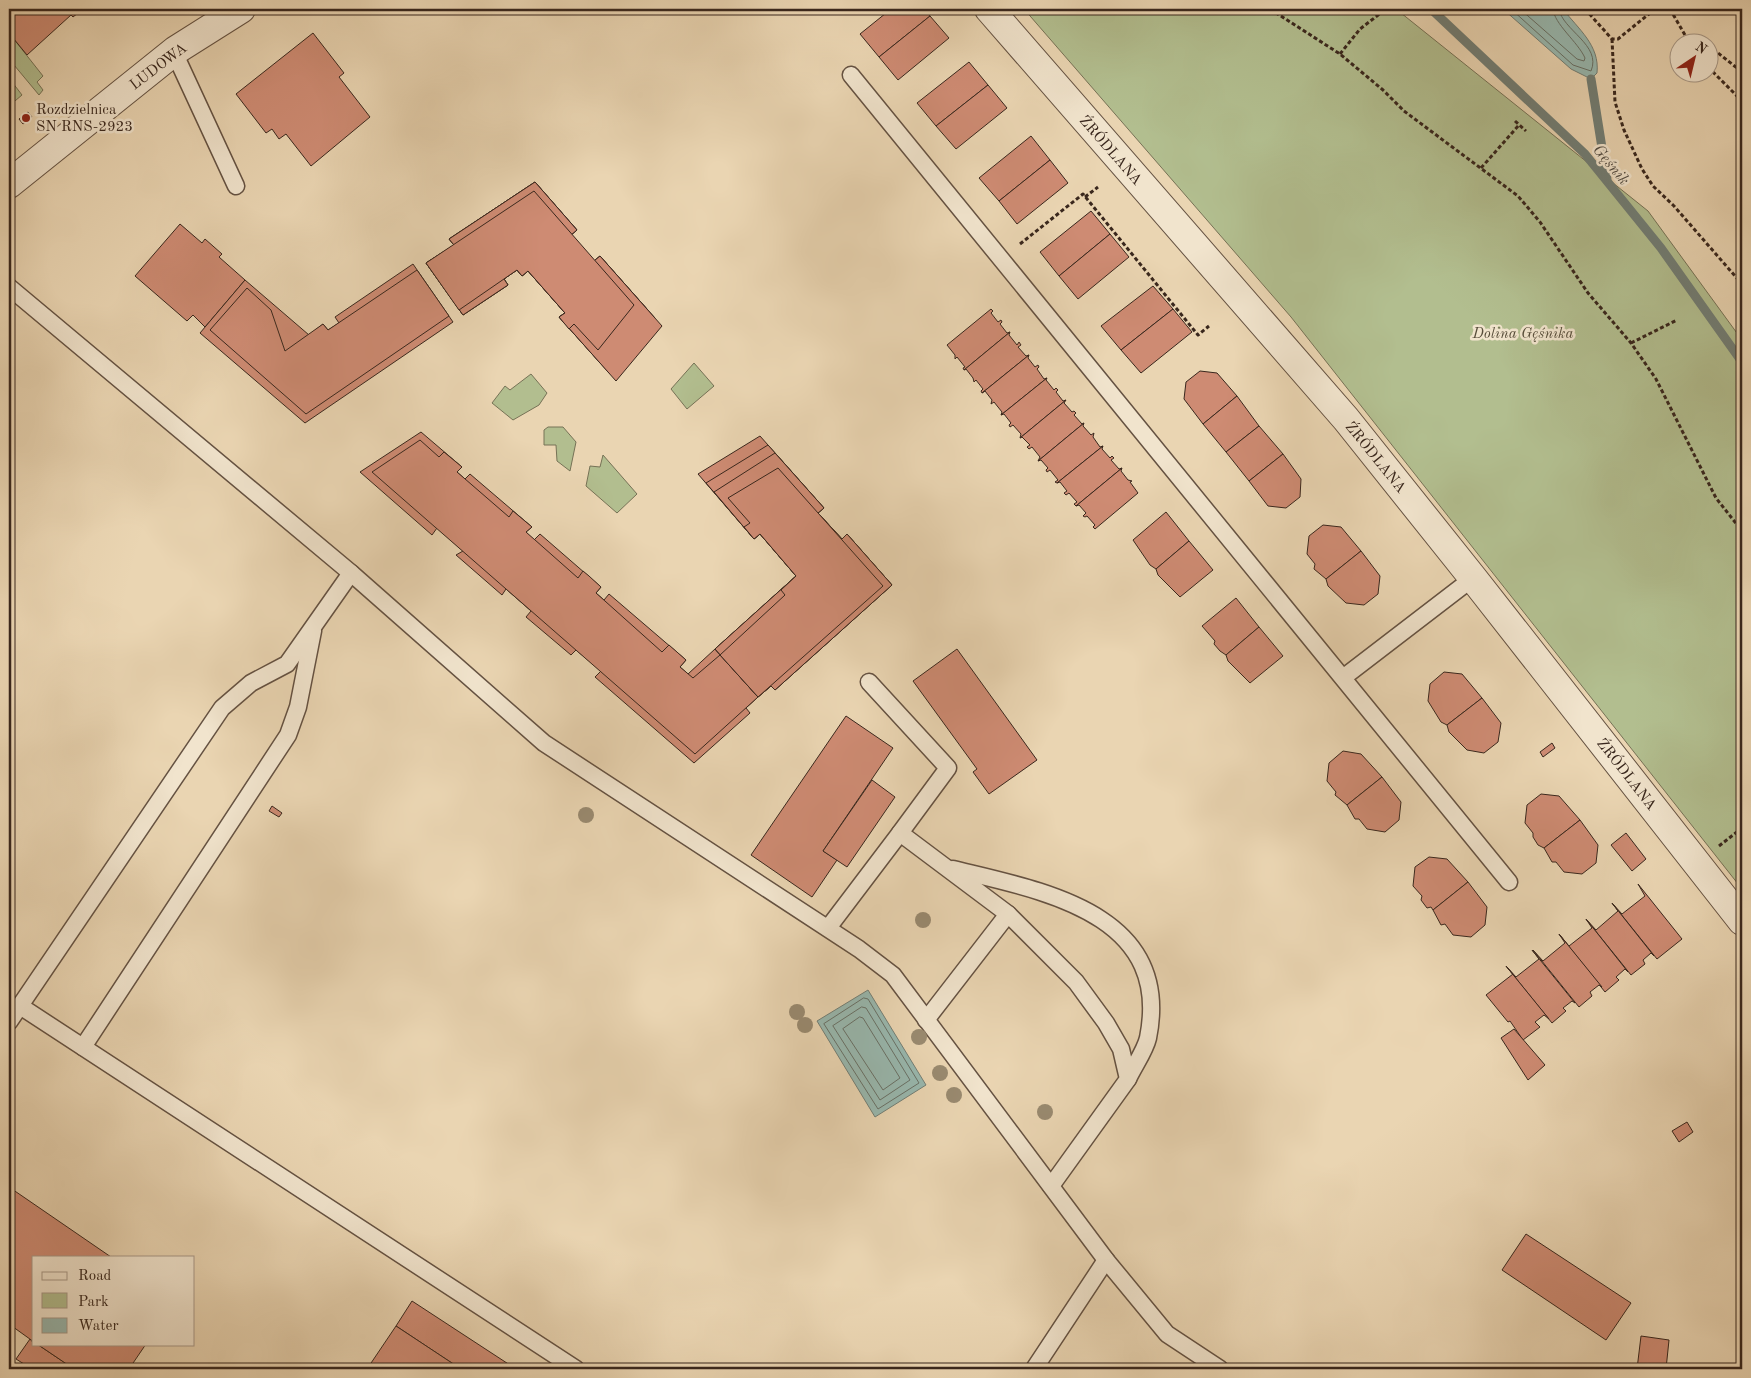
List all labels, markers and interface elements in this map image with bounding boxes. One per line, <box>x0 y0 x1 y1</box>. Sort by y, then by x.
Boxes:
north arrow <box>1668 32 1718 82</box>
text: N <box>1692 39 1710 57</box>
street label: LUDOWA <box>128 41 191 93</box>
place label: Rozdzielnica SN RNS-2923 <box>36 103 133 135</box>
street label: ŹRÓDLANA <box>1076 111 1147 189</box>
marker: Rozdzielnica SN RNS-2923 <box>20 112 32 124</box>
water label: Gęśnik <box>1589 142 1632 189</box>
park label: Dolina Gęśnika <box>1472 327 1573 342</box>
street label: ŹRÓDLANA <box>1342 417 1411 497</box>
street label: ŹRÓDLANA <box>1593 734 1662 814</box>
legend <box>32 1256 195 1346</box>
text: Road <box>78 1269 112 1284</box>
text: Park <box>78 1295 109 1310</box>
text: Water <box>78 1319 119 1334</box>

